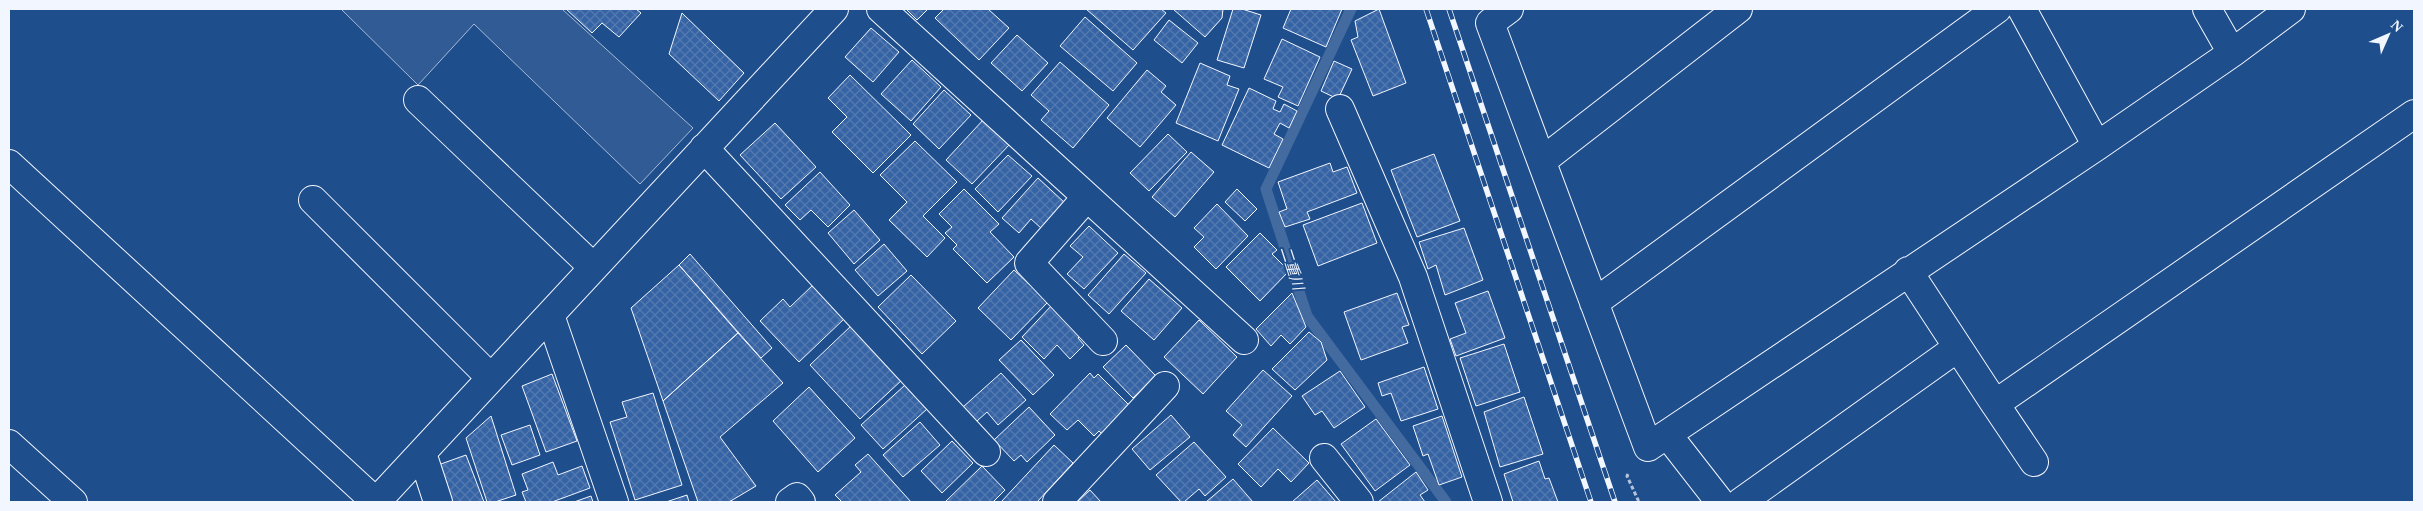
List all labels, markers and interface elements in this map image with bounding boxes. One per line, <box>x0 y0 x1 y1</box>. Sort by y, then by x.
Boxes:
north arrow <box>2363 10 2413 60</box>
text: N <box>2388 17 2406 35</box>
water label: 二重川 <box>1277 244 1307 294</box>

